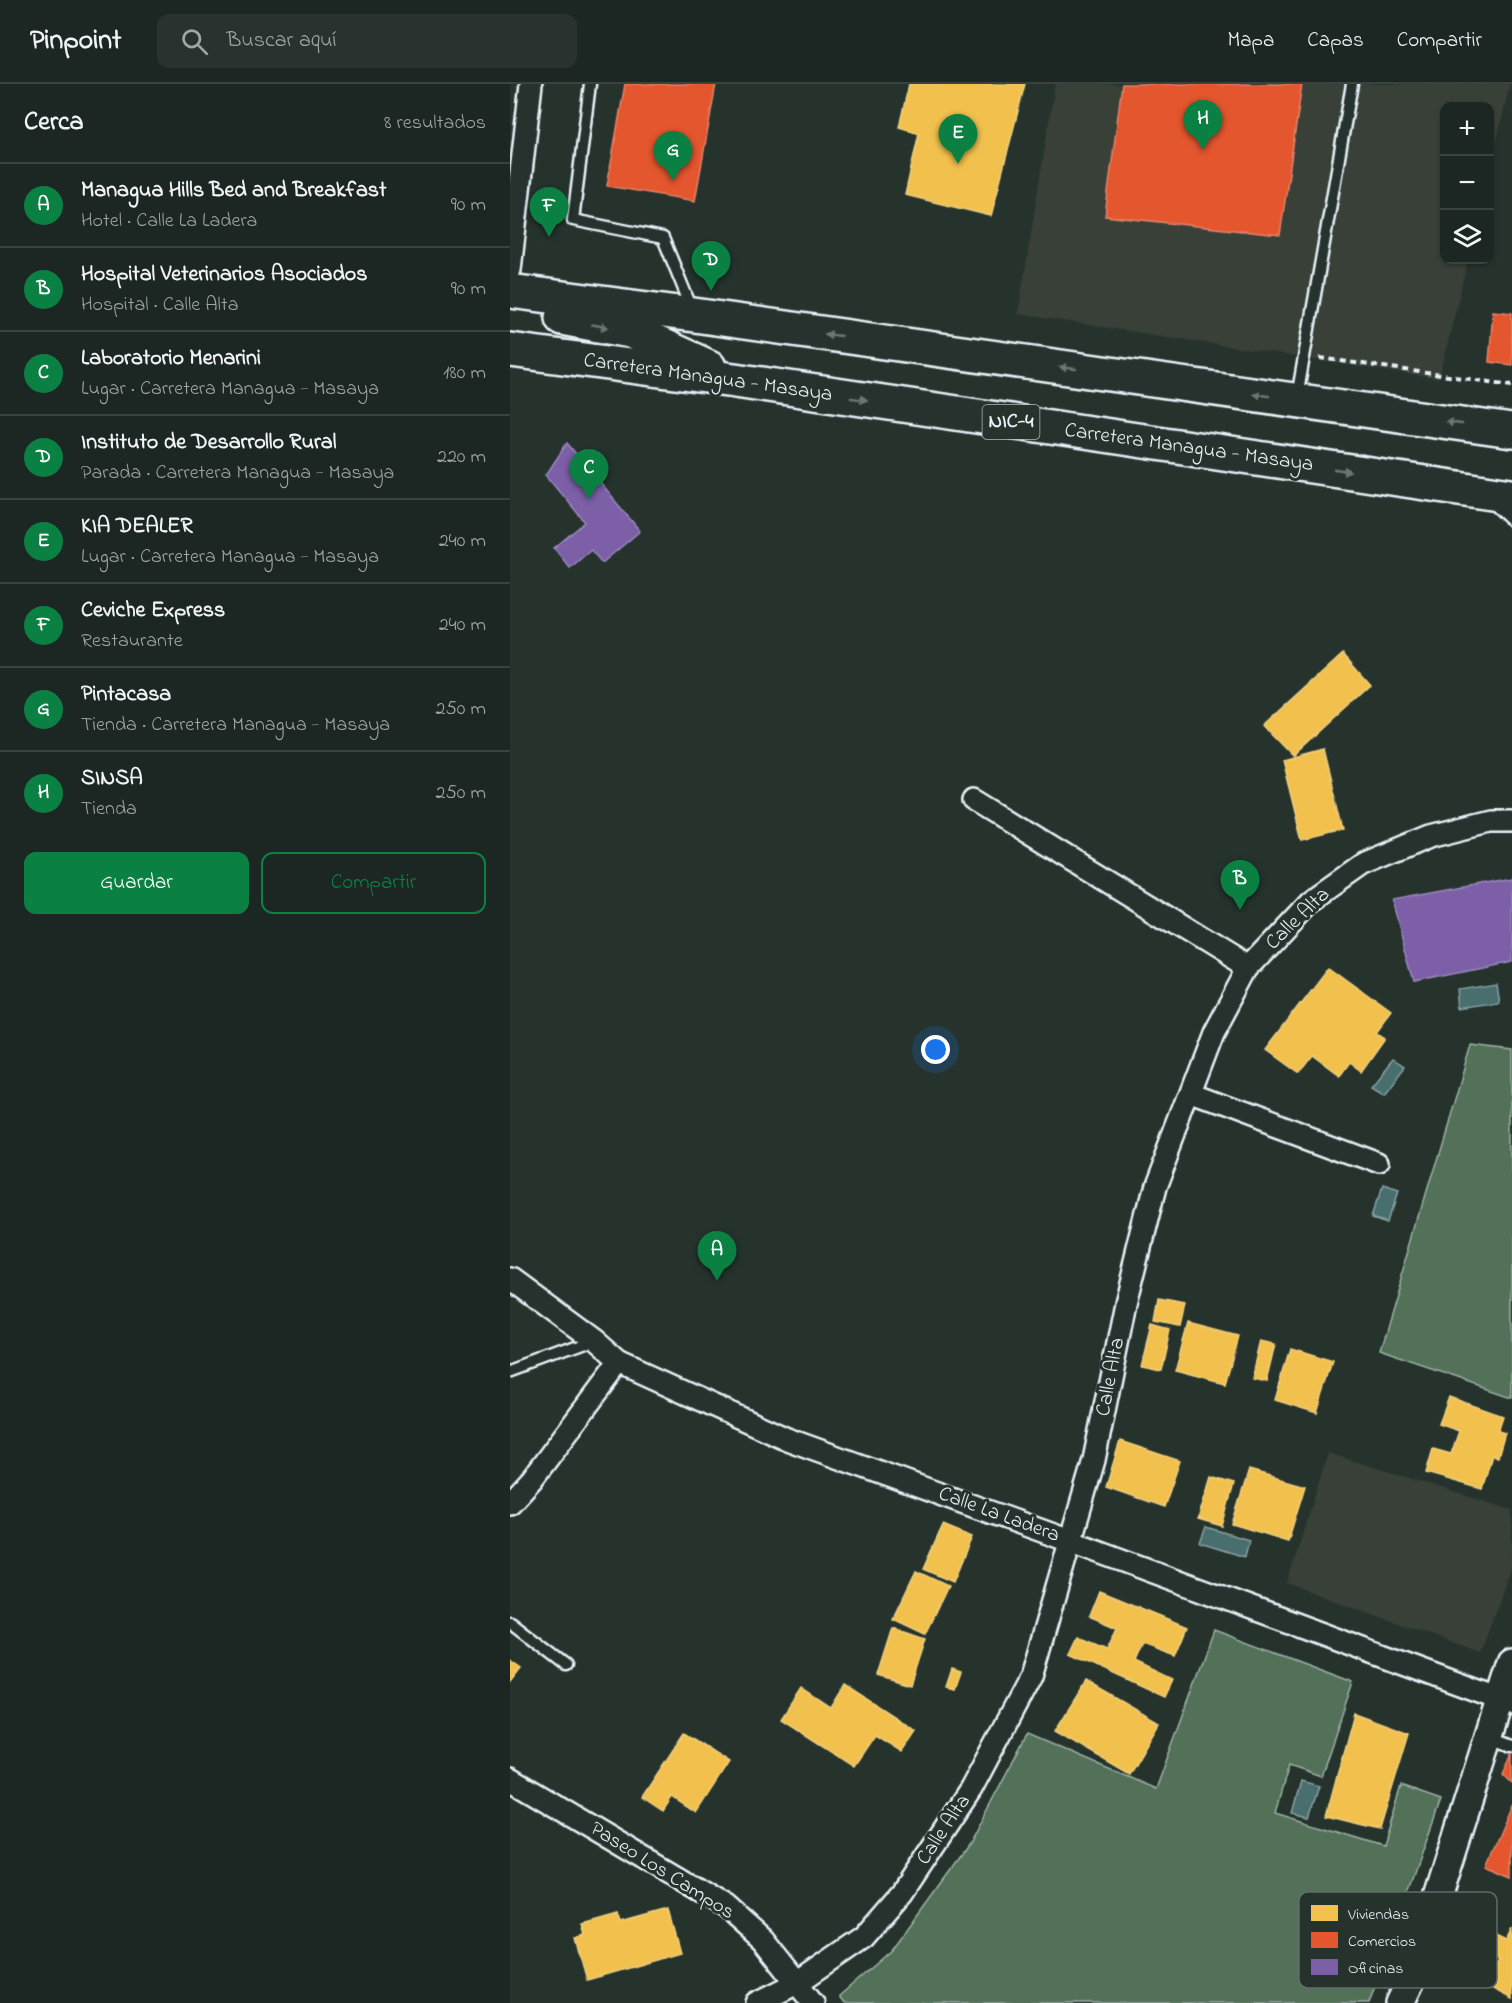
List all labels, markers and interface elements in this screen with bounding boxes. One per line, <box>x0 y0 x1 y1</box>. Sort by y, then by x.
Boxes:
search box <box>157 14 577 68</box>
text: Pinpoint <box>30 21 121 62</box>
icon: search <box>178 25 211 58</box>
text: Buscar aquí <box>226 25 336 57</box>
text: Mapa <box>1227 26 1274 56</box>
text: Capas <box>1307 26 1364 56</box>
text: Compartir <box>1397 26 1482 56</box>
pin: H <box>1184 100 1222 150</box>
map controls <box>1440 102 1494 264</box>
button: + <box>1440 102 1494 156</box>
text: Cerca <box>24 104 84 142</box>
text: 8 resultados <box>384 109 486 138</box>
pin: E <box>938 115 978 164</box>
pin: G <box>654 132 692 181</box>
button: − <box>1440 156 1494 210</box>
text: Managua Hills Bed and Breakfast <box>81 175 386 207</box>
pin: F <box>530 188 568 237</box>
text: A <box>37 191 50 220</box>
text: 90 m <box>451 191 486 220</box>
text: Hotel · Calle La Ladera <box>81 207 257 236</box>
button: layers <box>1440 210 1494 264</box>
pin: D <box>692 242 730 291</box>
text: Hospital Veterinarios Asociados <box>81 259 368 291</box>
text: B <box>37 275 50 304</box>
text: 90 m <box>451 275 486 304</box>
text: Hospital · Calle Alta <box>81 291 238 320</box>
one-way arrow <box>591 321 610 330</box>
one-way arrow <box>824 330 843 339</box>
text: Laboratorio Menarini <box>81 343 261 375</box>
street label: Carretera Managua - Masaya <box>581 346 834 412</box>
text: C <box>38 359 49 388</box>
text: 180 m <box>443 359 486 388</box>
one-way arrow <box>1058 363 1077 372</box>
text: Lugar · Carretera Managua - Masaya <box>81 375 379 404</box>
one-way arrow <box>1251 391 1270 400</box>
one-way arrow <box>850 394 869 403</box>
road number: NIC-4 <box>982 405 1040 439</box>
street label: Carretera Managua - Masaya <box>1062 416 1315 482</box>
one-way arrow <box>1444 418 1463 427</box>
text: Instituto de Desarrollo Rural <box>81 427 336 459</box>
text: D <box>36 443 51 472</box>
text: 220 m <box>437 443 486 472</box>
pin: C <box>570 450 608 499</box>
text: Parada · Carretera Managua - Masaya <box>81 459 394 488</box>
one-way arrow <box>1333 467 1352 476</box>
text: KIA DEALER <box>81 511 193 543</box>
text: E <box>37 527 50 556</box>
text: 240 m <box>439 527 486 556</box>
text: Lugar · Carretera Managua - Masaya <box>81 543 379 572</box>
text: Ceviche Express <box>81 595 225 627</box>
text: F <box>37 611 50 640</box>
text: 240 m <box>439 611 486 640</box>
text: Restaurante <box>81 627 183 656</box>
text: Pintacasa <box>81 679 171 711</box>
text: G <box>37 695 50 724</box>
text: 250 m <box>435 695 486 724</box>
text: Tienda · Carretera Managua - Masaya <box>81 711 390 740</box>
text: SINSA <box>81 763 143 795</box>
text: H <box>38 779 49 808</box>
text: 250 m <box>435 779 486 808</box>
text: Tienda <box>81 795 137 824</box>
button: Guardar <box>24 852 249 914</box>
button: Compartir <box>261 852 486 914</box>
pin: B <box>1220 860 1260 910</box>
street label: Calle Alta <box>1259 881 1337 957</box>
your location <box>921 1035 950 1064</box>
pin: A <box>698 1232 736 1281</box>
street label: Calle Alta <box>1089 1335 1133 1419</box>
street label: Calle La Ladera <box>934 1479 1064 1551</box>
street label: Calle Alta <box>909 1789 979 1871</box>
street label: Paseo Los Campos <box>584 1814 740 1928</box>
legend <box>1299 1892 1497 1988</box>
text: Viviendas <box>1347 1903 1409 1927</box>
text: Comercios <box>1348 1930 1416 1954</box>
text: Oficinas <box>1348 1957 1403 1981</box>

